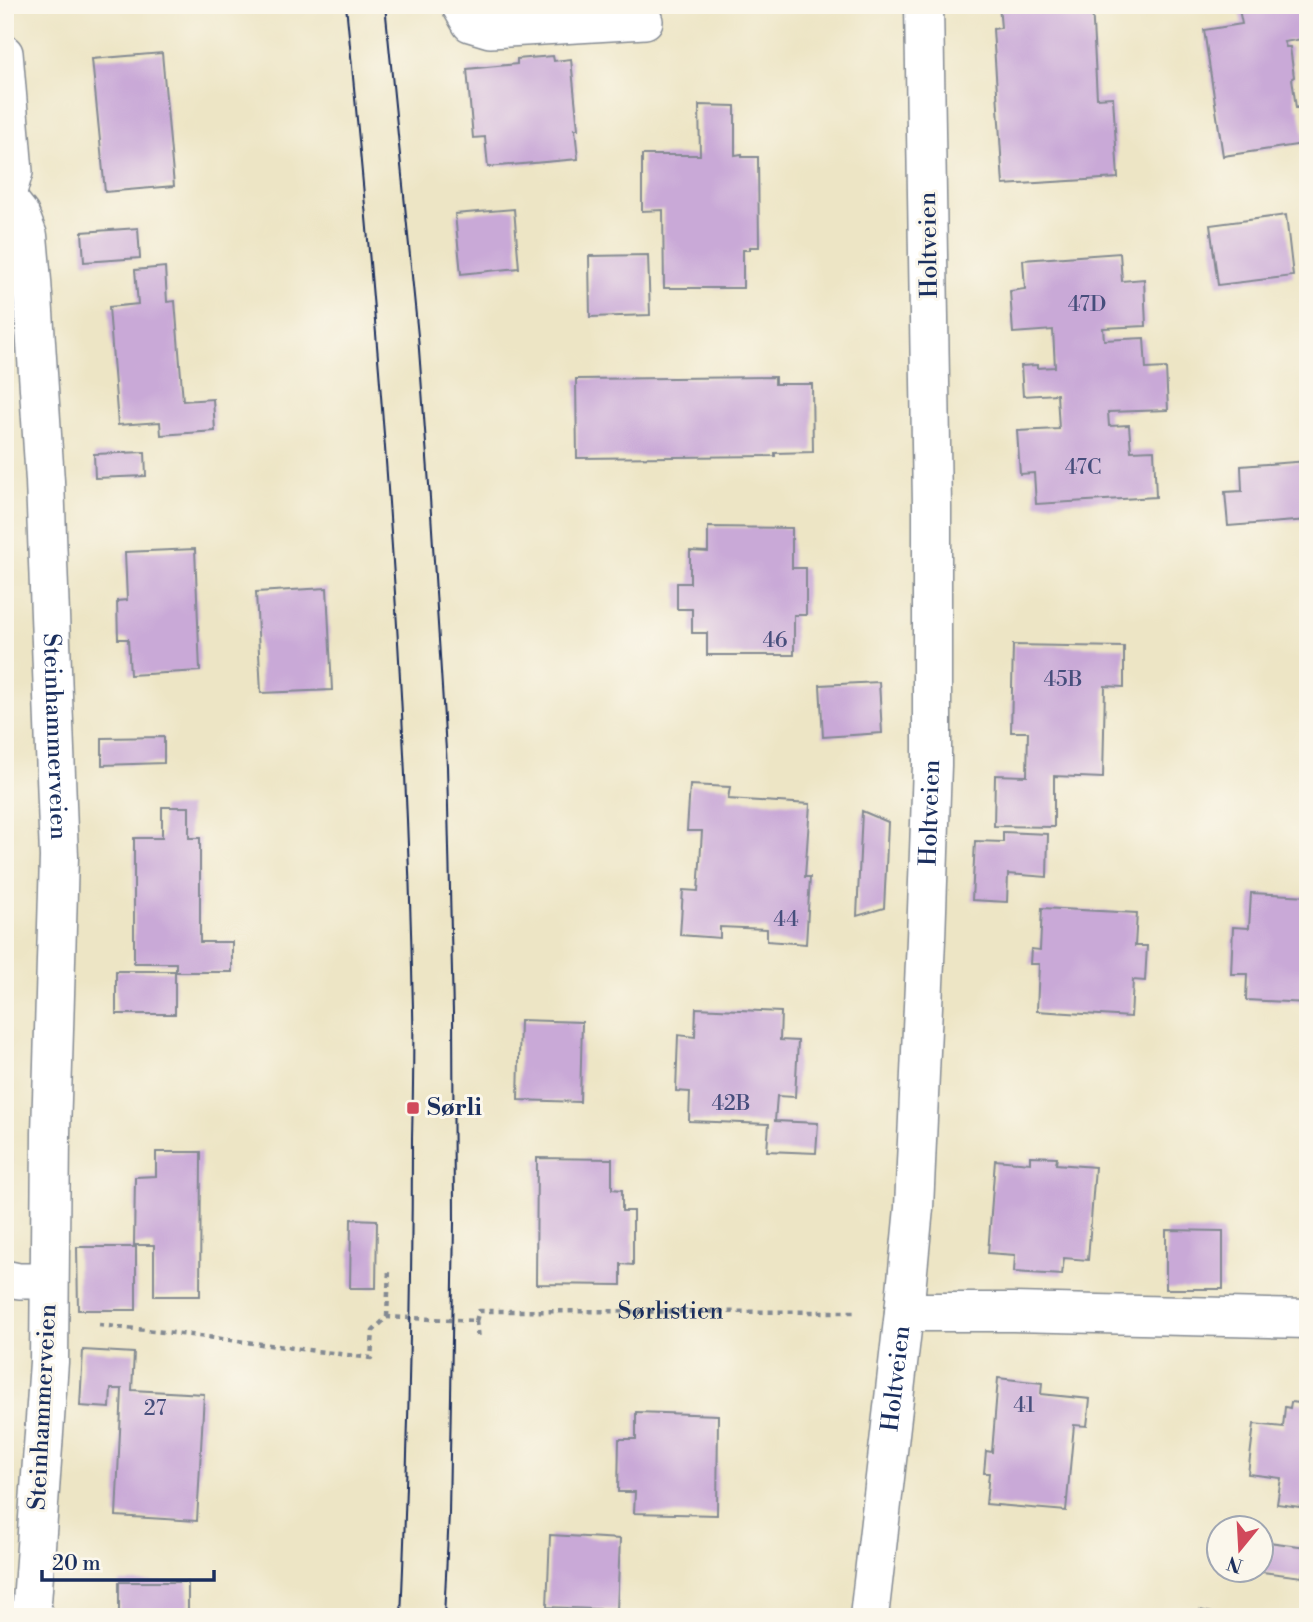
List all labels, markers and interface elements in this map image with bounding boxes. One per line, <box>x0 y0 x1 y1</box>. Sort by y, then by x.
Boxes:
street label: Holtveien <box>913 192 945 298</box>
house number: 47D <box>1068 292 1106 318</box>
house number: 47C <box>1065 455 1101 481</box>
house number: 46 <box>762 628 788 654</box>
street label: Steinhammerveien <box>36 633 73 840</box>
house number: 45B <box>1044 667 1082 693</box>
street label: Holtveien <box>914 759 947 867</box>
house number: 44 <box>773 907 799 933</box>
house number: 42B <box>711 1091 751 1117</box>
place label: Sørli <box>427 1093 482 1123</box>
marker: Sørli <box>405 1100 421 1116</box>
street label: Sørlistien <box>618 1296 724 1327</box>
street label: Steinhammerveien <box>23 1303 63 1511</box>
street label: Holtveien <box>875 1324 917 1433</box>
house number: 41 <box>1013 1393 1035 1419</box>
house number: 27 <box>144 1396 167 1422</box>
north arrow <box>1204 1514 1274 1584</box>
scale bar <box>42 1538 214 1582</box>
text: N <box>1224 1550 1246 1578</box>
text: 20 m <box>52 1551 101 1577</box>

